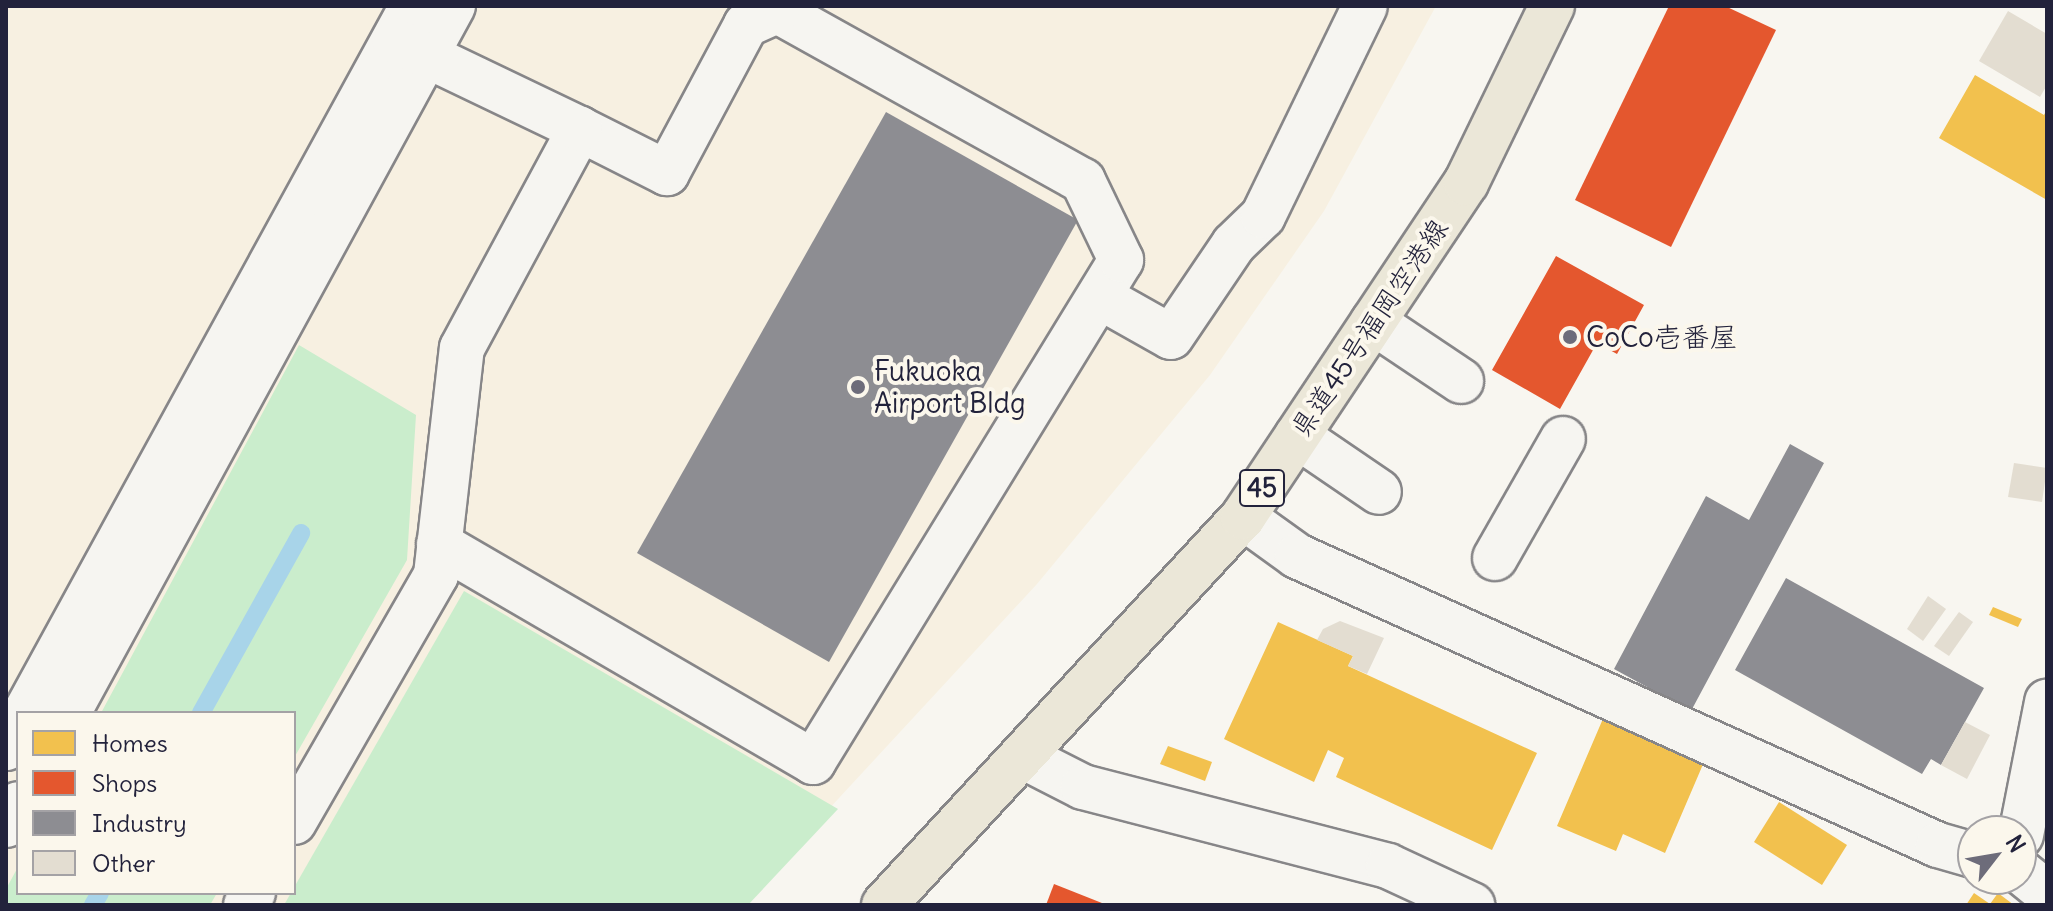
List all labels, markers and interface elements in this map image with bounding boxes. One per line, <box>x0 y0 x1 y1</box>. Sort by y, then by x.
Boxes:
street label: 県道45号福岡空港線 <box>1283 212 1455 444</box>
place label: CoCo壱番屋 <box>1586 320 1738 354</box>
marker: CoCo壱番屋 <box>1561 328 1579 346</box>
place label: Fukuoka Airport Bldg <box>874 354 1026 420</box>
marker: Fukuoka Airport Bldg <box>849 378 867 396</box>
road number: 45 <box>1238 466 1286 510</box>
legend <box>16 711 296 895</box>
text: Homes <box>92 728 168 758</box>
text: Shops <box>92 768 157 798</box>
text: Industry <box>92 808 187 838</box>
north arrow <box>1957 815 2037 895</box>
text: N <box>2000 830 2032 857</box>
text: Other <box>92 848 155 878</box>

